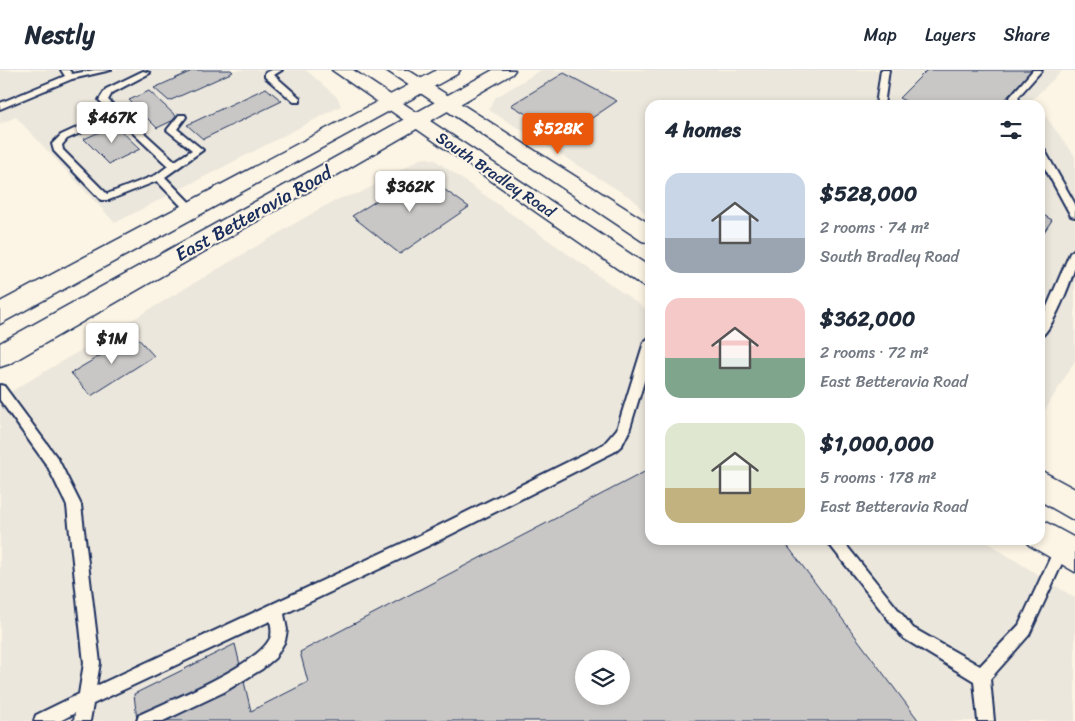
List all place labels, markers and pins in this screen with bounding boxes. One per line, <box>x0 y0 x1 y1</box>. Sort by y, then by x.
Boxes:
pin: $467K <box>77 102 147 144</box>
pin: $528K <box>523 112 593 155</box>
pin: $362K <box>375 170 445 213</box>
pin: $1M <box>88 322 136 365</box>

